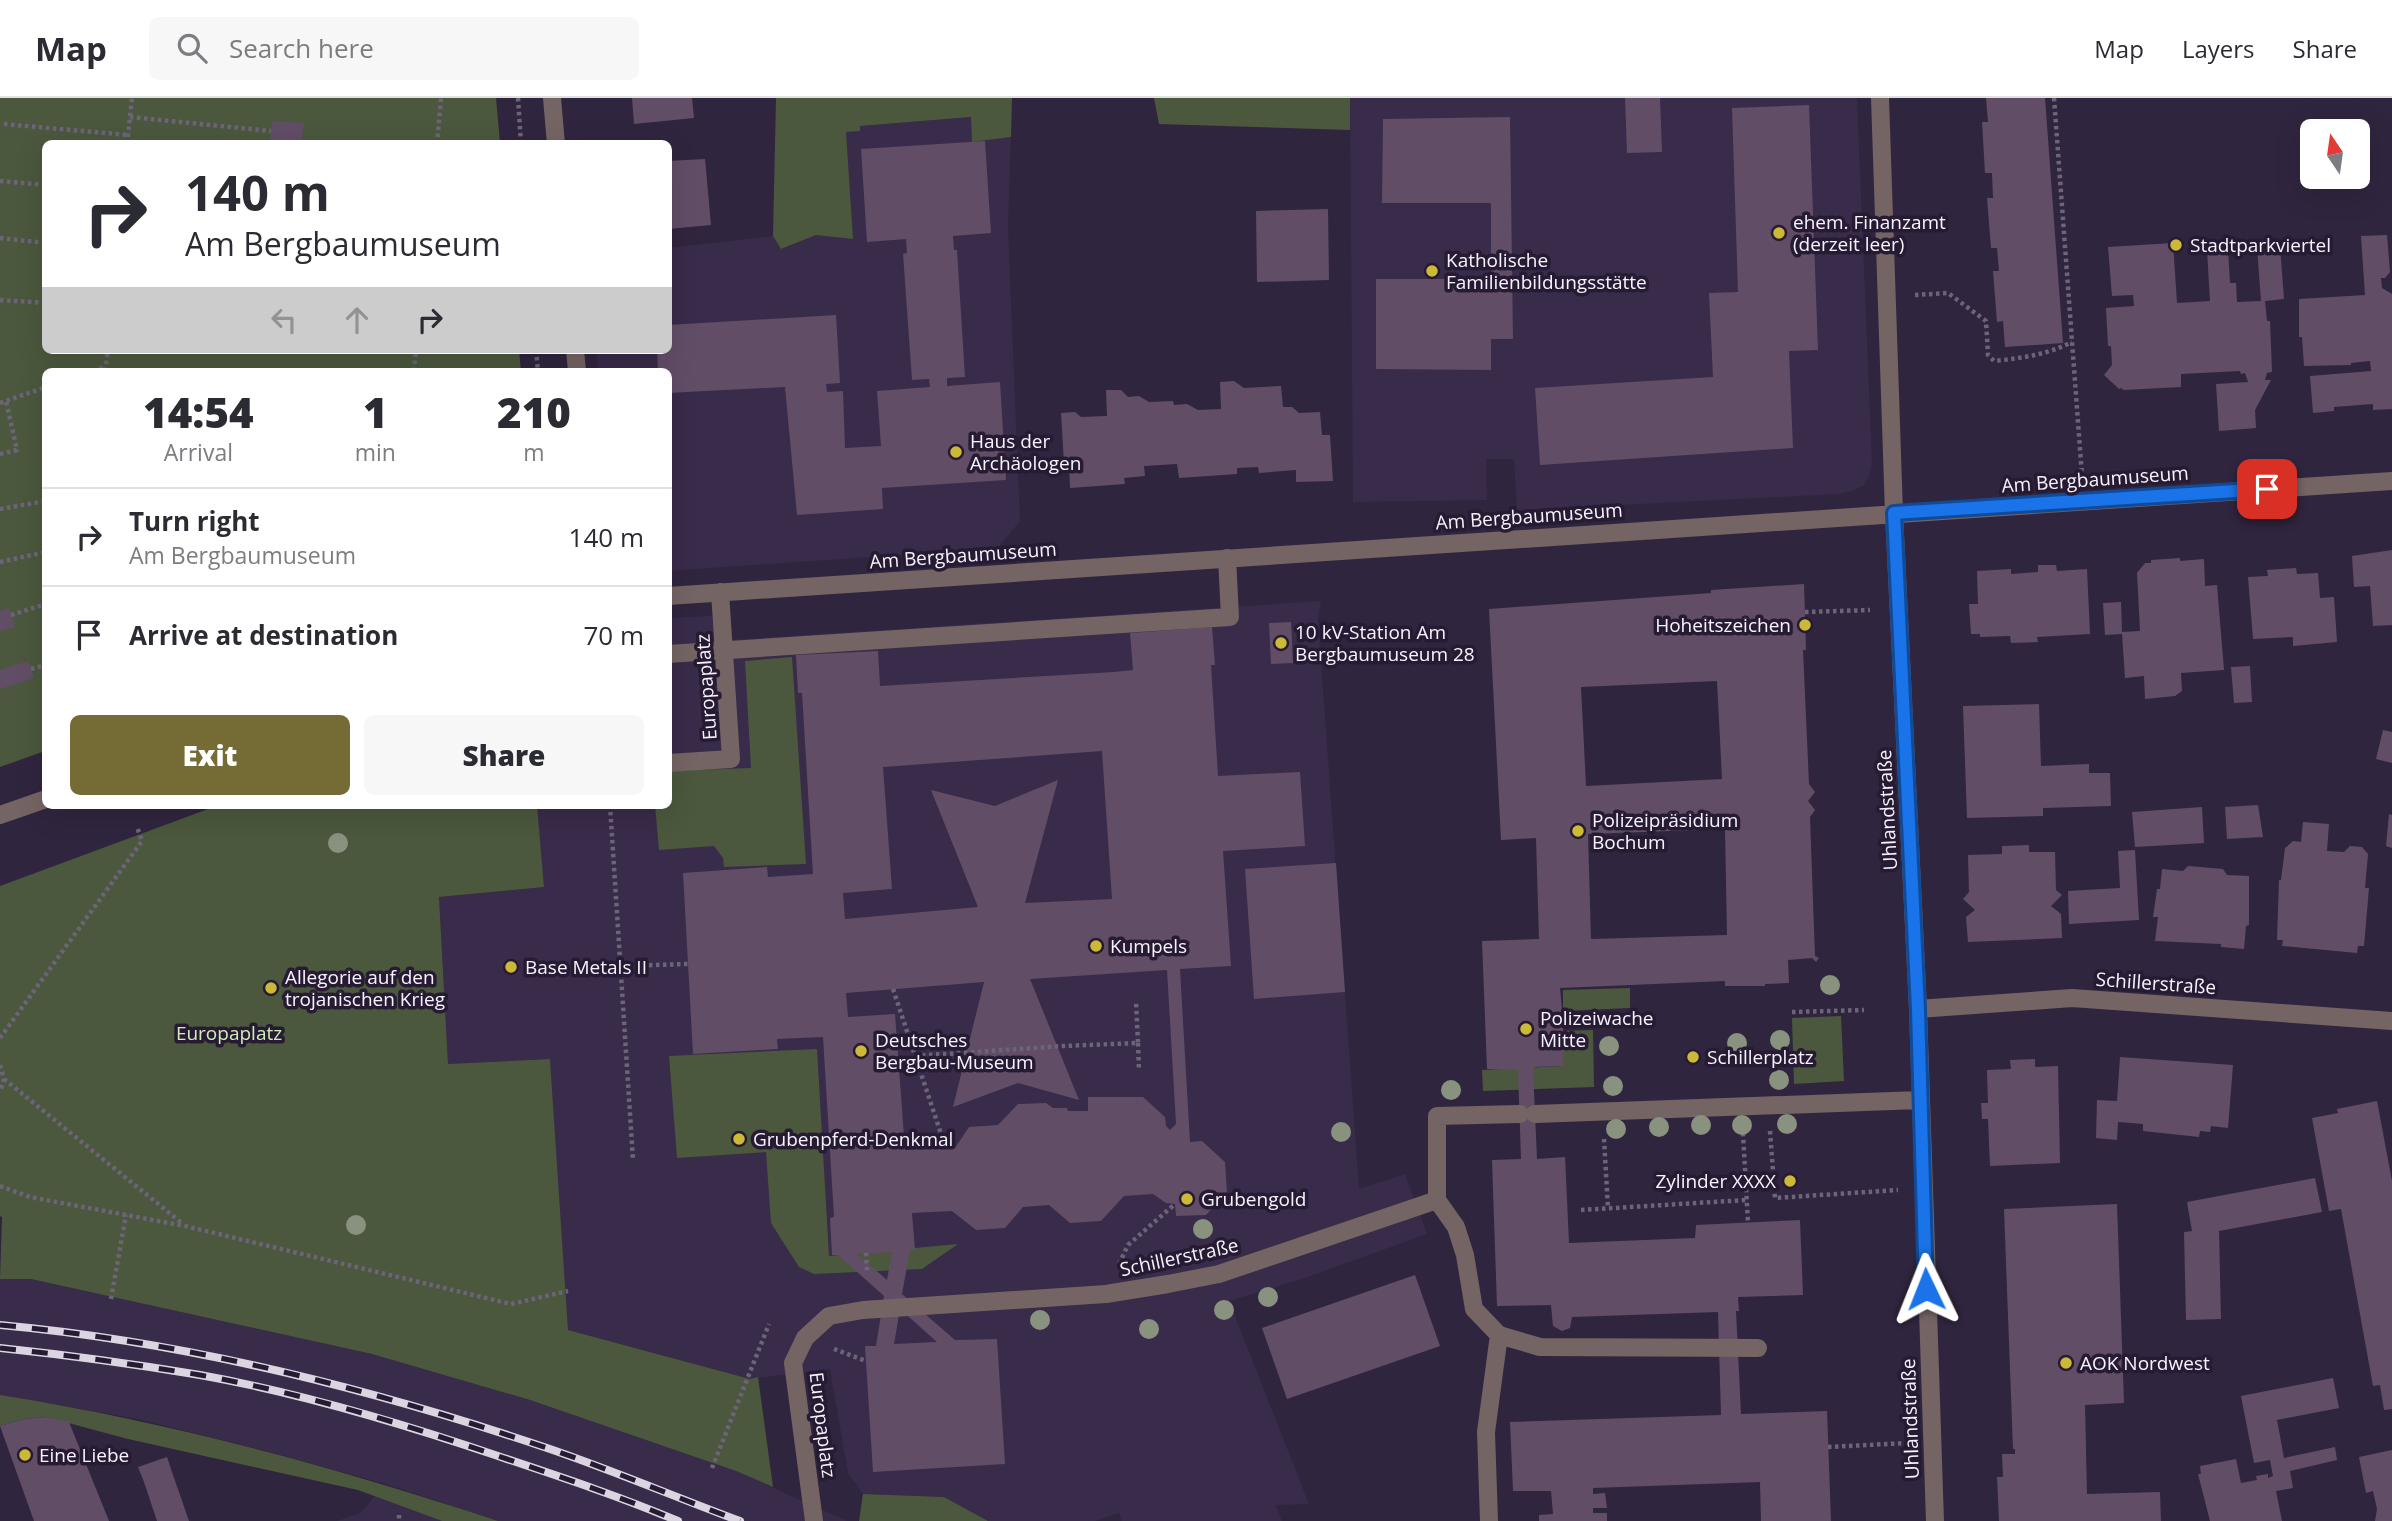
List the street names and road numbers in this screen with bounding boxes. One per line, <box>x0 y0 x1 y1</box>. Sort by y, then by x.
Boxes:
street label: Am Bergbaumuseum <box>2001 459 2189 499</box>
street label: Am Bergbaumuseum <box>1435 496 1623 536</box>
street label: Am Bergbaumuseum <box>869 535 1057 575</box>
street label: Europaplatz <box>689 633 723 741</box>
street label: Uhlandstraße <box>1871 749 1903 871</box>
street label: Schillerstraße <box>2095 966 2217 1000</box>
street label: Schillerstraße <box>1117 1232 1241 1282</box>
street label: Uhlandstraße <box>1895 1358 1925 1480</box>
street label: Europaplatz <box>804 1371 842 1479</box>

